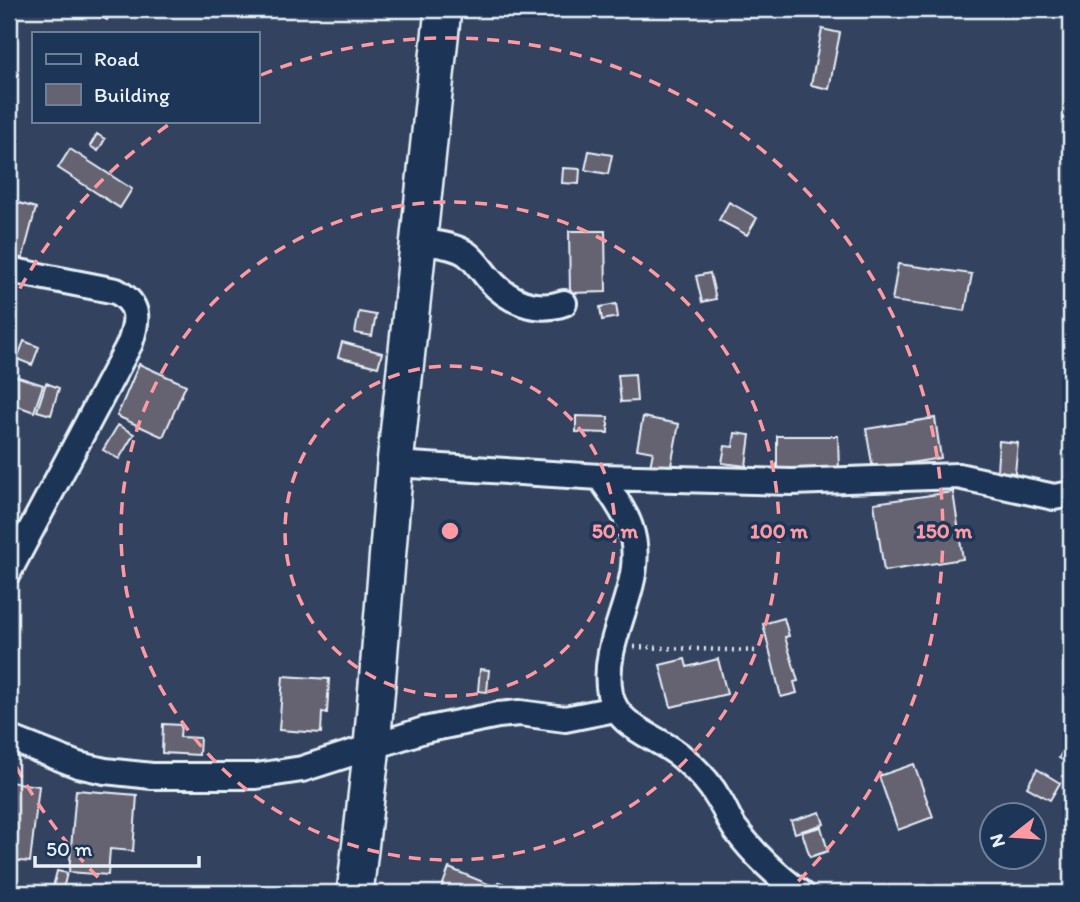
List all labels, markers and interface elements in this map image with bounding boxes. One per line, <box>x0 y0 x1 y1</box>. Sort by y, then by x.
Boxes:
legend <box>32 32 259 122</box>
text: Road <box>94 46 140 71</box>
text: Building <box>94 82 170 107</box>
text: 50 m <box>592 518 639 543</box>
text: 100 m <box>750 518 808 543</box>
text: 150 m <box>916 518 972 543</box>
centre of rings <box>438 519 462 543</box>
north arrow <box>978 800 1048 870</box>
scale bar <box>35 825 200 869</box>
text: N <box>984 831 1010 850</box>
text: 50 m <box>46 836 93 861</box>

